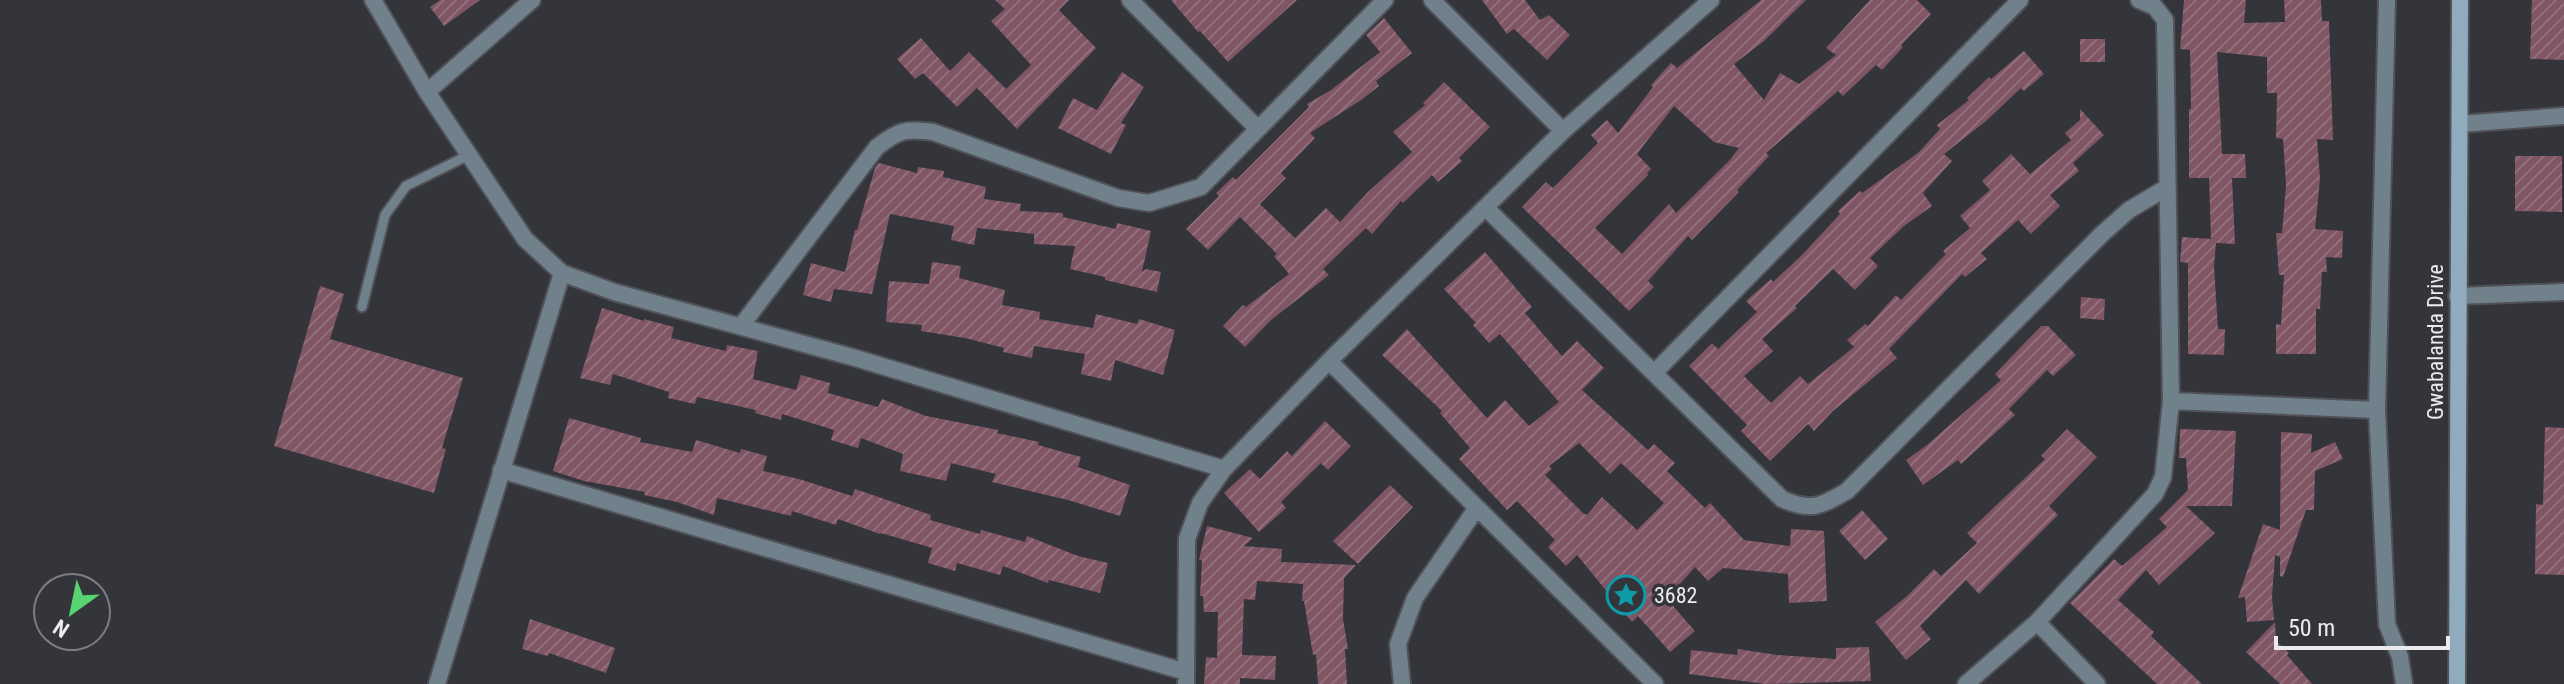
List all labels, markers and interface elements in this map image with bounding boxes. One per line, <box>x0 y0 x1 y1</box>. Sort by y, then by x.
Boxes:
street label: Gwabalanda Drive <box>2423 264 2448 420</box>
north arrow <box>32 572 112 652</box>
place icon: 3682 <box>1605 574 1647 616</box>
place label: 3682 <box>1654 583 1697 608</box>
scale bar <box>2276 600 2448 650</box>
text: N <box>49 614 74 643</box>
text: 50 m <box>2288 614 2335 642</box>

